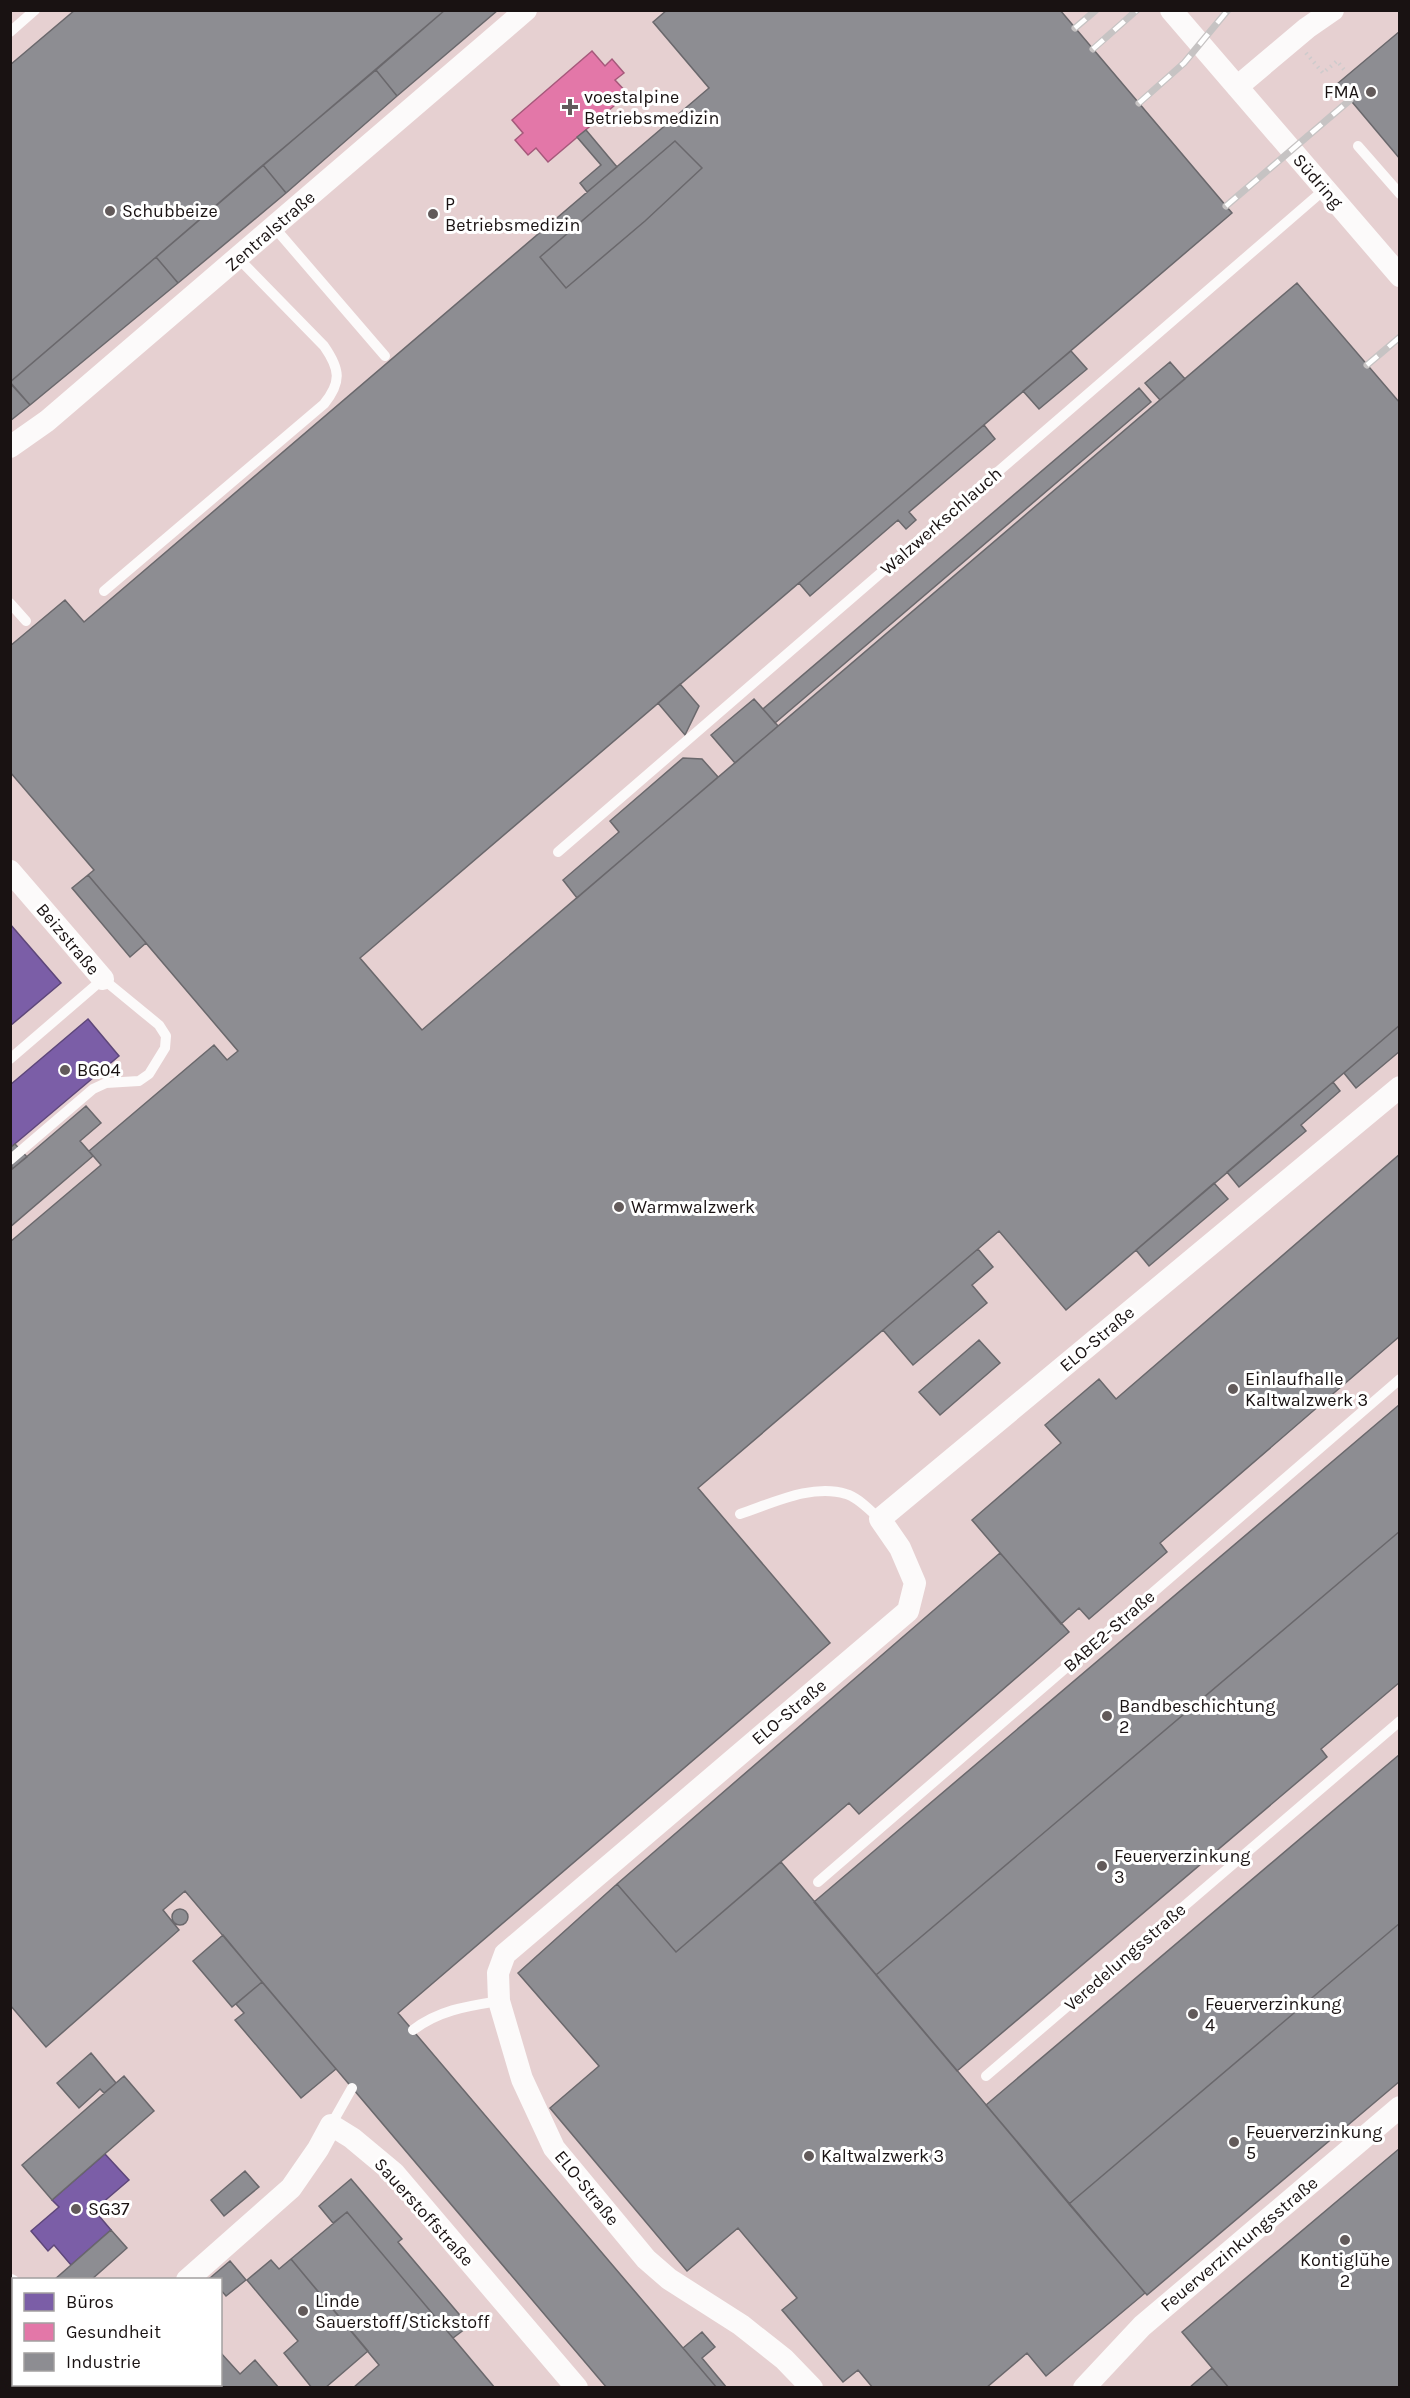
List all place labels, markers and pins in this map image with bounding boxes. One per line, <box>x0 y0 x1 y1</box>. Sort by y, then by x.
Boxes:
place label: FMA <box>1324 81 1359 103</box>
marker: FMA <box>1364 85 1378 99</box>
place label: voestalpine Betriebsmedizin <box>584 86 719 129</box>
marker: voestalpine Betriebsmedizin <box>561 98 579 116</box>
place label: P Betriebsmedizin <box>445 193 580 236</box>
place label: Schubbeize <box>122 200 218 222</box>
marker: Schubbeize <box>103 204 117 218</box>
marker: P Betriebsmedizin <box>426 207 440 221</box>
place label: BG04 <box>77 1059 121 1081</box>
marker: BG04 <box>58 1063 72 1077</box>
place label: Warmwalzwerk <box>631 1196 755 1218</box>
marker: Warmwalzwerk <box>612 1200 626 1214</box>
place label: Einlaufhalle Kaltwalzwerk 3 <box>1245 1368 1368 1411</box>
marker: Einlaufhalle Kaltwalzwerk 3 <box>1226 1382 1240 1396</box>
place label: Bandbeschichtung 2 <box>1119 1695 1275 1738</box>
marker: Bandbeschichtung 2 <box>1100 1709 1114 1723</box>
place label: Feuerverzinkung 3 <box>1114 1845 1250 1888</box>
marker: Feuerverzinkung 3 <box>1095 1859 1109 1873</box>
place label: Feuerverzinkung 4 <box>1205 1993 1341 2036</box>
marker: Feuerverzinkung 4 <box>1186 2007 1200 2021</box>
place label: Feuerverzinkung 5 <box>1246 2121 1382 2164</box>
marker: Feuerverzinkung 5 <box>1227 2135 1241 2149</box>
place label: Kaltwalzwerk 3 <box>821 2145 944 2167</box>
marker: Kaltwalzwerk 3 <box>802 2149 816 2163</box>
place label: SG37 <box>88 2198 130 2220</box>
marker: SG37 <box>69 2202 83 2216</box>
marker: Kontiglühe 2 <box>1338 2233 1352 2247</box>
place label: Kontiglühe 2 <box>1300 2249 1390 2292</box>
place label: Linde Sauerstoff/Stickstoff <box>315 2290 490 2333</box>
marker: Linde Sauerstoff/Stickstoff <box>296 2304 310 2318</box>

